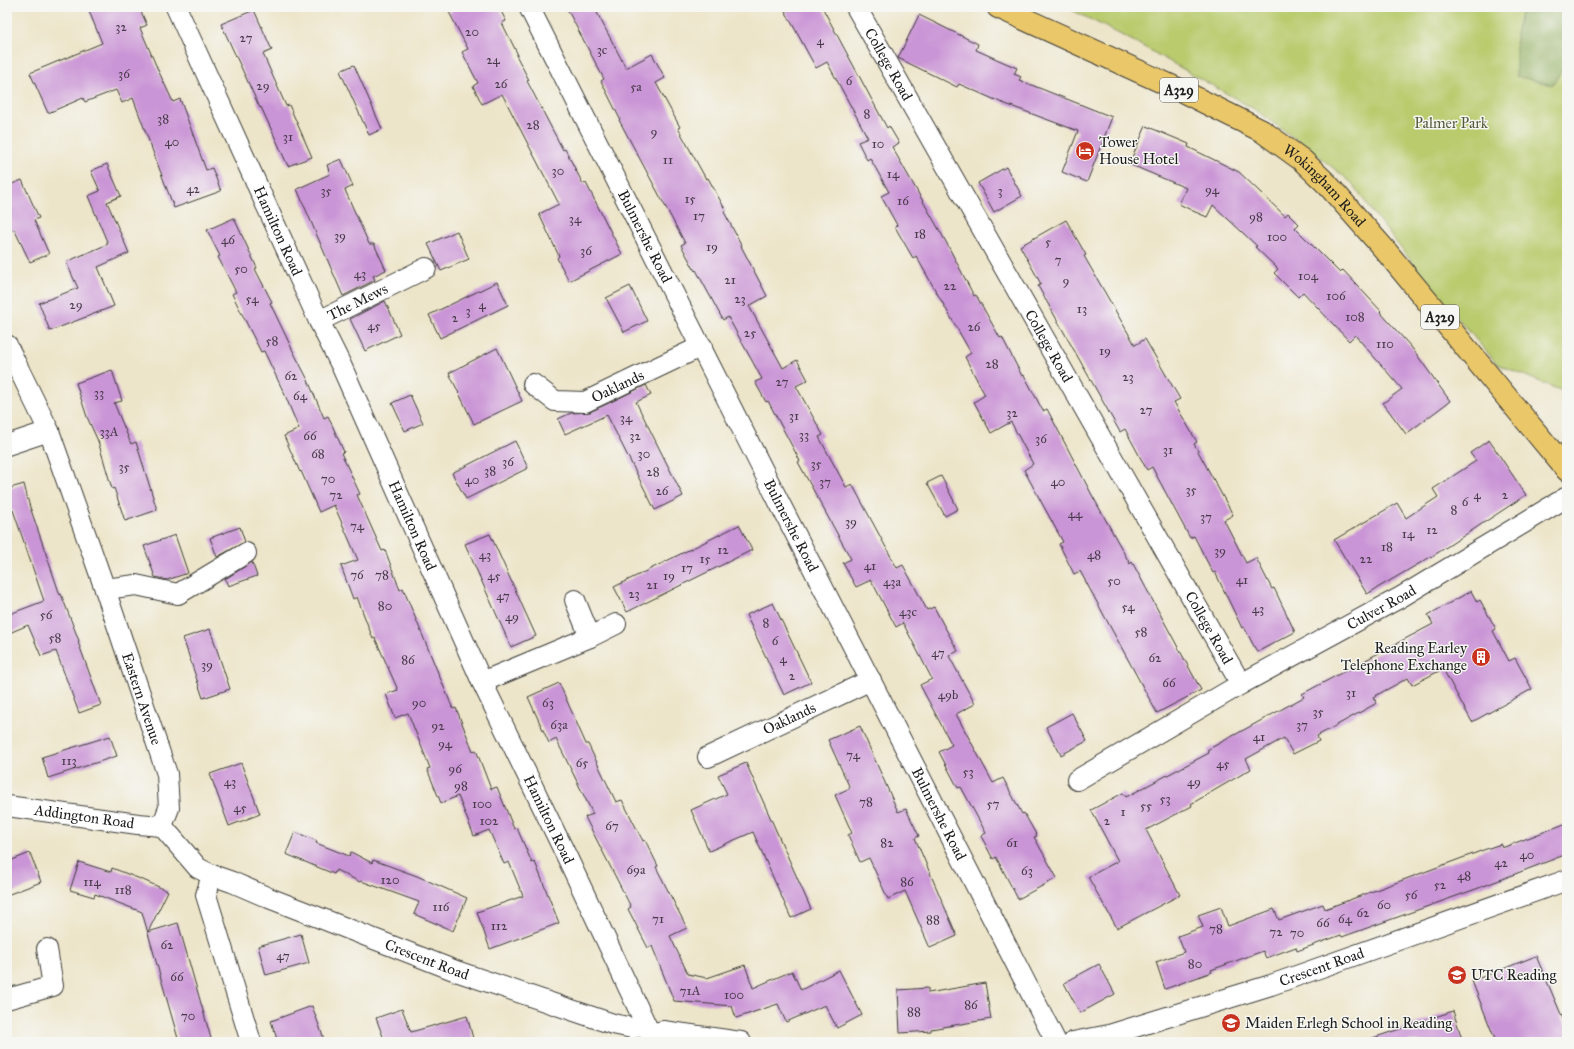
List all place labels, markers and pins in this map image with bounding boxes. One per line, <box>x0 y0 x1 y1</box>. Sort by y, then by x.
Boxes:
place label: Tower House Hotel <box>1099 133 1179 168</box>
hotel icon: Tower House Hotel <box>1074 140 1096 162</box>
place label: Reading Earley Telephone Exchange <box>1341 639 1468 674</box>
building icon: Reading Earley Telephone Exchange <box>1470 646 1492 668</box>
school or university icon: UTC Reading <box>1446 964 1468 986</box>
place label: UTC Reading <box>1471 966 1557 984</box>
school or university icon: Maiden Erlegh School in Reading <box>1220 1012 1242 1034</box>
place label: Maiden Erlegh School in Reading <box>1245 1014 1453 1032</box>

